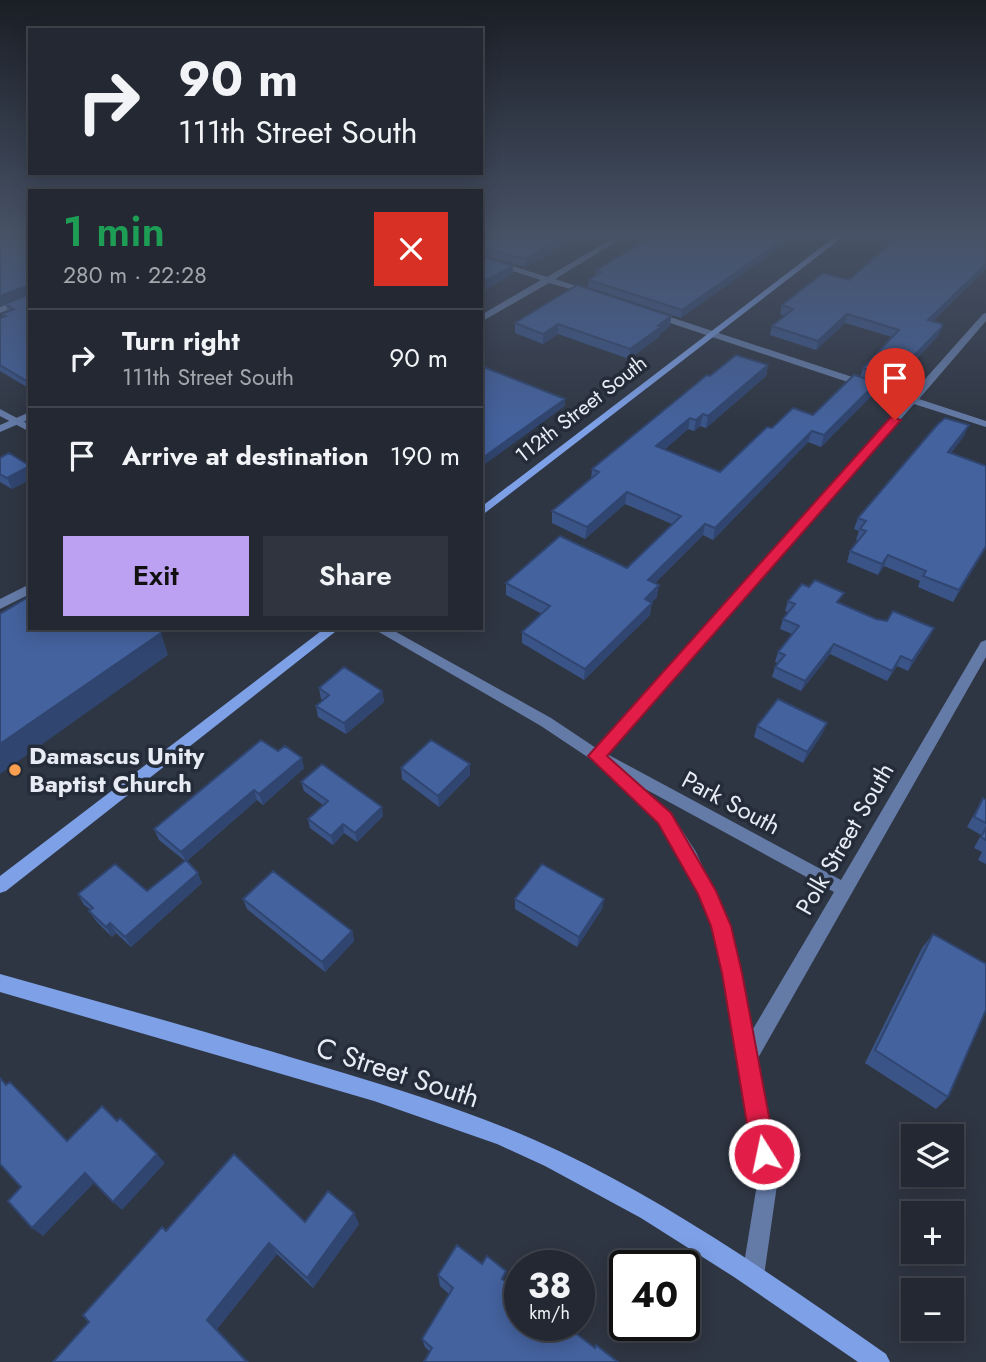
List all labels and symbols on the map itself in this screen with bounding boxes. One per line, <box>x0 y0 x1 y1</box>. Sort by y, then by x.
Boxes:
street label: 112th Street South <box>509 348 653 470</box>
pin <box>865 348 925 420</box>
place label: Damascus Unity Baptist Church <box>29 738 205 801</box>
street label: Polk Street South <box>787 756 902 921</box>
marker: Damascus Unity Baptist Church <box>7 762 23 778</box>
street label: Park South <box>676 762 787 843</box>
street label: C Street South <box>311 1027 485 1118</box>
position arrow <box>727 1117 801 1191</box>
speed limit sign: 40 <box>609 1250 700 1341</box>

